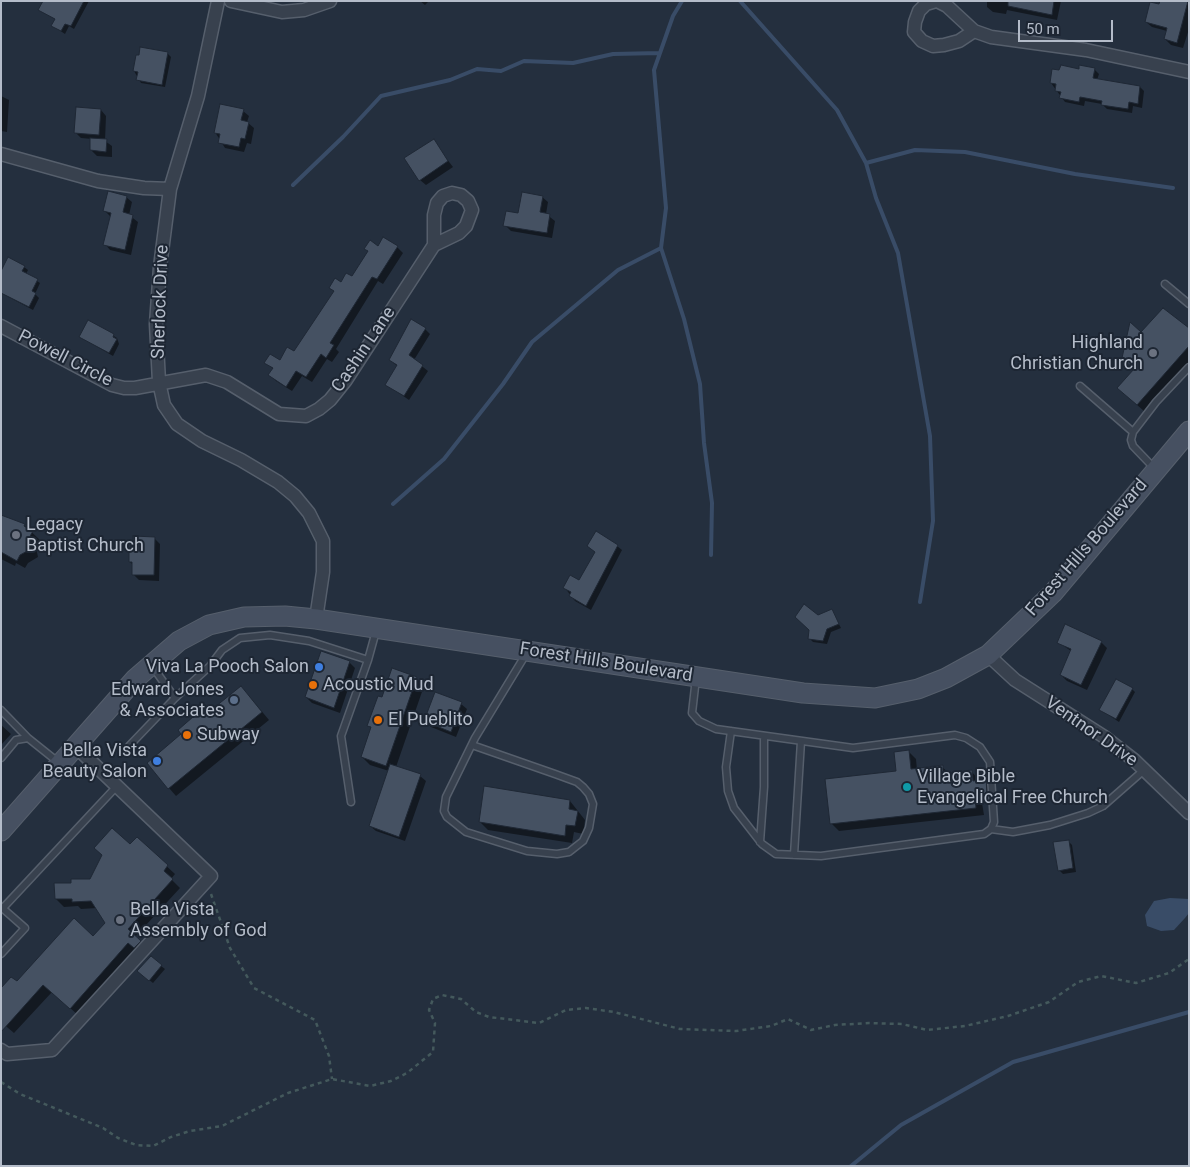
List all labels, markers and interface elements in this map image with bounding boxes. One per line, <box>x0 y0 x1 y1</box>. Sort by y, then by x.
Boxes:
scale bar <box>1020 10 1115 42</box>
text: 50 m <box>1026 20 1060 38</box>
street label: Sherlock Drive <box>148 244 174 360</box>
street label: Cashin Lane <box>328 303 400 397</box>
street label: Powell Circle <box>14 326 116 392</box>
place label: Highland Christian Church <box>1010 332 1143 374</box>
marker: Highland Christian Church <box>1147 347 1159 359</box>
street label: Forest Hills Boulevard <box>1022 475 1152 621</box>
place label: Legacy Baptist Church <box>26 514 144 556</box>
marker: Legacy Baptist Church <box>10 529 22 541</box>
street label: Forest Hills Boulevard <box>518 639 694 687</box>
place label: Viva La Pooch Salon <box>146 656 309 678</box>
marker: Viva La Pooch Salon <box>313 661 325 673</box>
place label: Acoustic Mud <box>323 674 434 696</box>
place label: Edward Jones & Associates <box>111 679 224 722</box>
marker: Acoustic Mud <box>307 679 319 691</box>
street label: Ventnor Drive <box>1041 692 1141 772</box>
marker: Edward Jones & Associates <box>228 694 240 706</box>
place label: El Pueblito <box>388 709 473 731</box>
marker: El Pueblito <box>372 714 384 726</box>
place label: Subway <box>197 724 259 746</box>
marker: Subway <box>181 729 193 741</box>
place label: Bella Vista Beauty Salon <box>43 740 147 782</box>
marker: Bella Vista Beauty Salon <box>151 755 163 767</box>
place label: Village Bible Evangelical Free Church <box>917 766 1108 809</box>
marker: Village Bible Evangelical Free Church <box>901 781 913 793</box>
place label: Bella Vista Assembly of God <box>130 899 267 942</box>
marker: Bella Vista Assembly of God <box>114 914 126 926</box>

